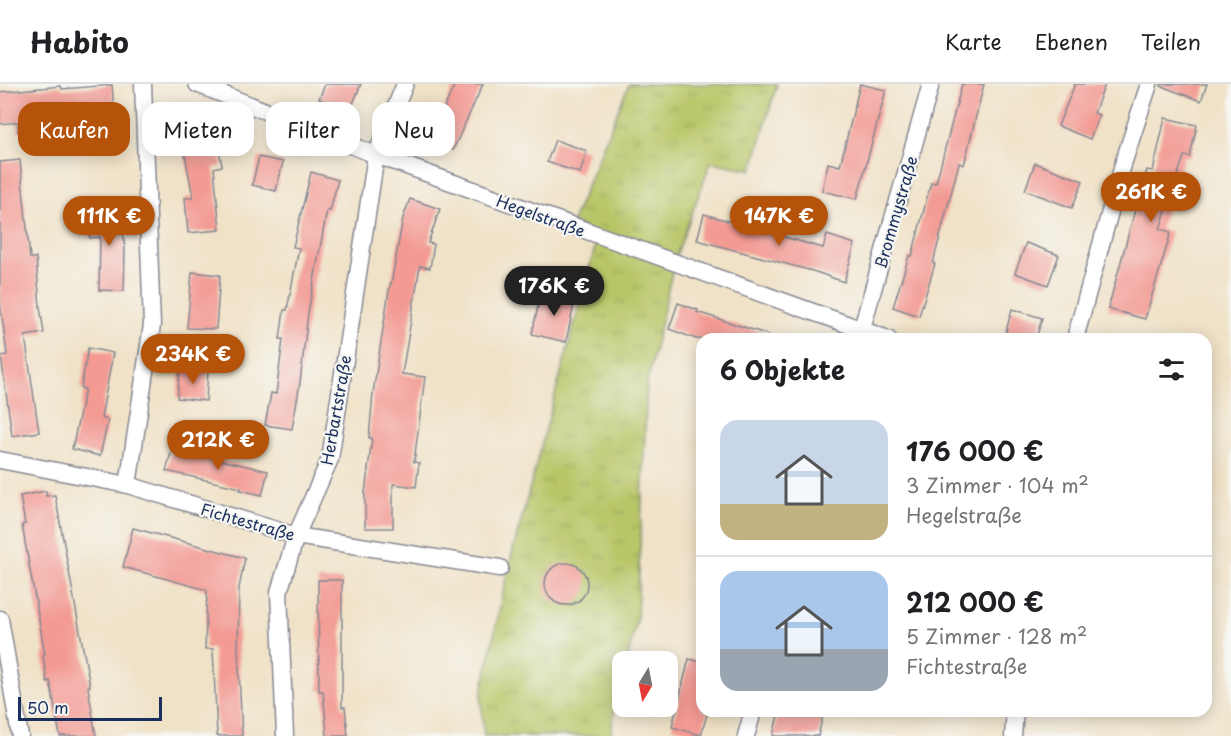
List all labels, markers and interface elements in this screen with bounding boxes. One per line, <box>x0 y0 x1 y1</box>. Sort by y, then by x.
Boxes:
text: Habito <box>30 20 129 63</box>
text: Karte <box>945 25 1002 57</box>
text: Ebenen <box>1035 25 1108 57</box>
text: Teilen <box>1141 25 1201 57</box>
chip: Kaufen <box>18 102 130 156</box>
chip: Mieten <box>142 102 254 156</box>
chip: Filter <box>266 102 360 156</box>
chip: Neu <box>372 102 455 156</box>
street label: Brommystraße <box>867 153 923 271</box>
pin: 261K € <box>1102 172 1200 223</box>
text: 261K € <box>1115 176 1187 206</box>
street label: Hegelstraße <box>493 188 589 242</box>
pin: 111K € <box>60 196 158 247</box>
pin: 147K € <box>730 196 828 247</box>
text: 111K € <box>77 200 141 230</box>
text: 147K € <box>744 200 814 230</box>
pin: 176K € <box>505 266 603 317</box>
text: 176K € <box>518 270 590 300</box>
pin: 234K € <box>144 334 242 385</box>
text: 234K € <box>155 338 231 368</box>
text: 6 Objekte <box>720 350 845 389</box>
street label: Herbartstraße <box>314 353 356 467</box>
icon: filters <box>1155 353 1188 386</box>
pin: 212K € <box>169 420 267 471</box>
text: 212K € <box>181 424 255 454</box>
text: 176 000 € <box>906 431 1044 470</box>
icon: home <box>768 444 840 516</box>
text: 3 Zimmer · 104 m² <box>906 470 1089 500</box>
street label: Fichtestraße <box>198 496 298 546</box>
text: Hegelstraße <box>906 500 1022 530</box>
text: 212 000 € <box>906 582 1044 621</box>
icon: home <box>768 595 840 667</box>
text: 5 Zimmer · 128 m² <box>906 621 1087 651</box>
north arrow <box>612 651 678 717</box>
map controls <box>612 651 678 717</box>
text: Fichtestraße <box>906 651 1027 681</box>
scale bar <box>18 694 162 722</box>
text: 50 m <box>27 695 68 719</box>

